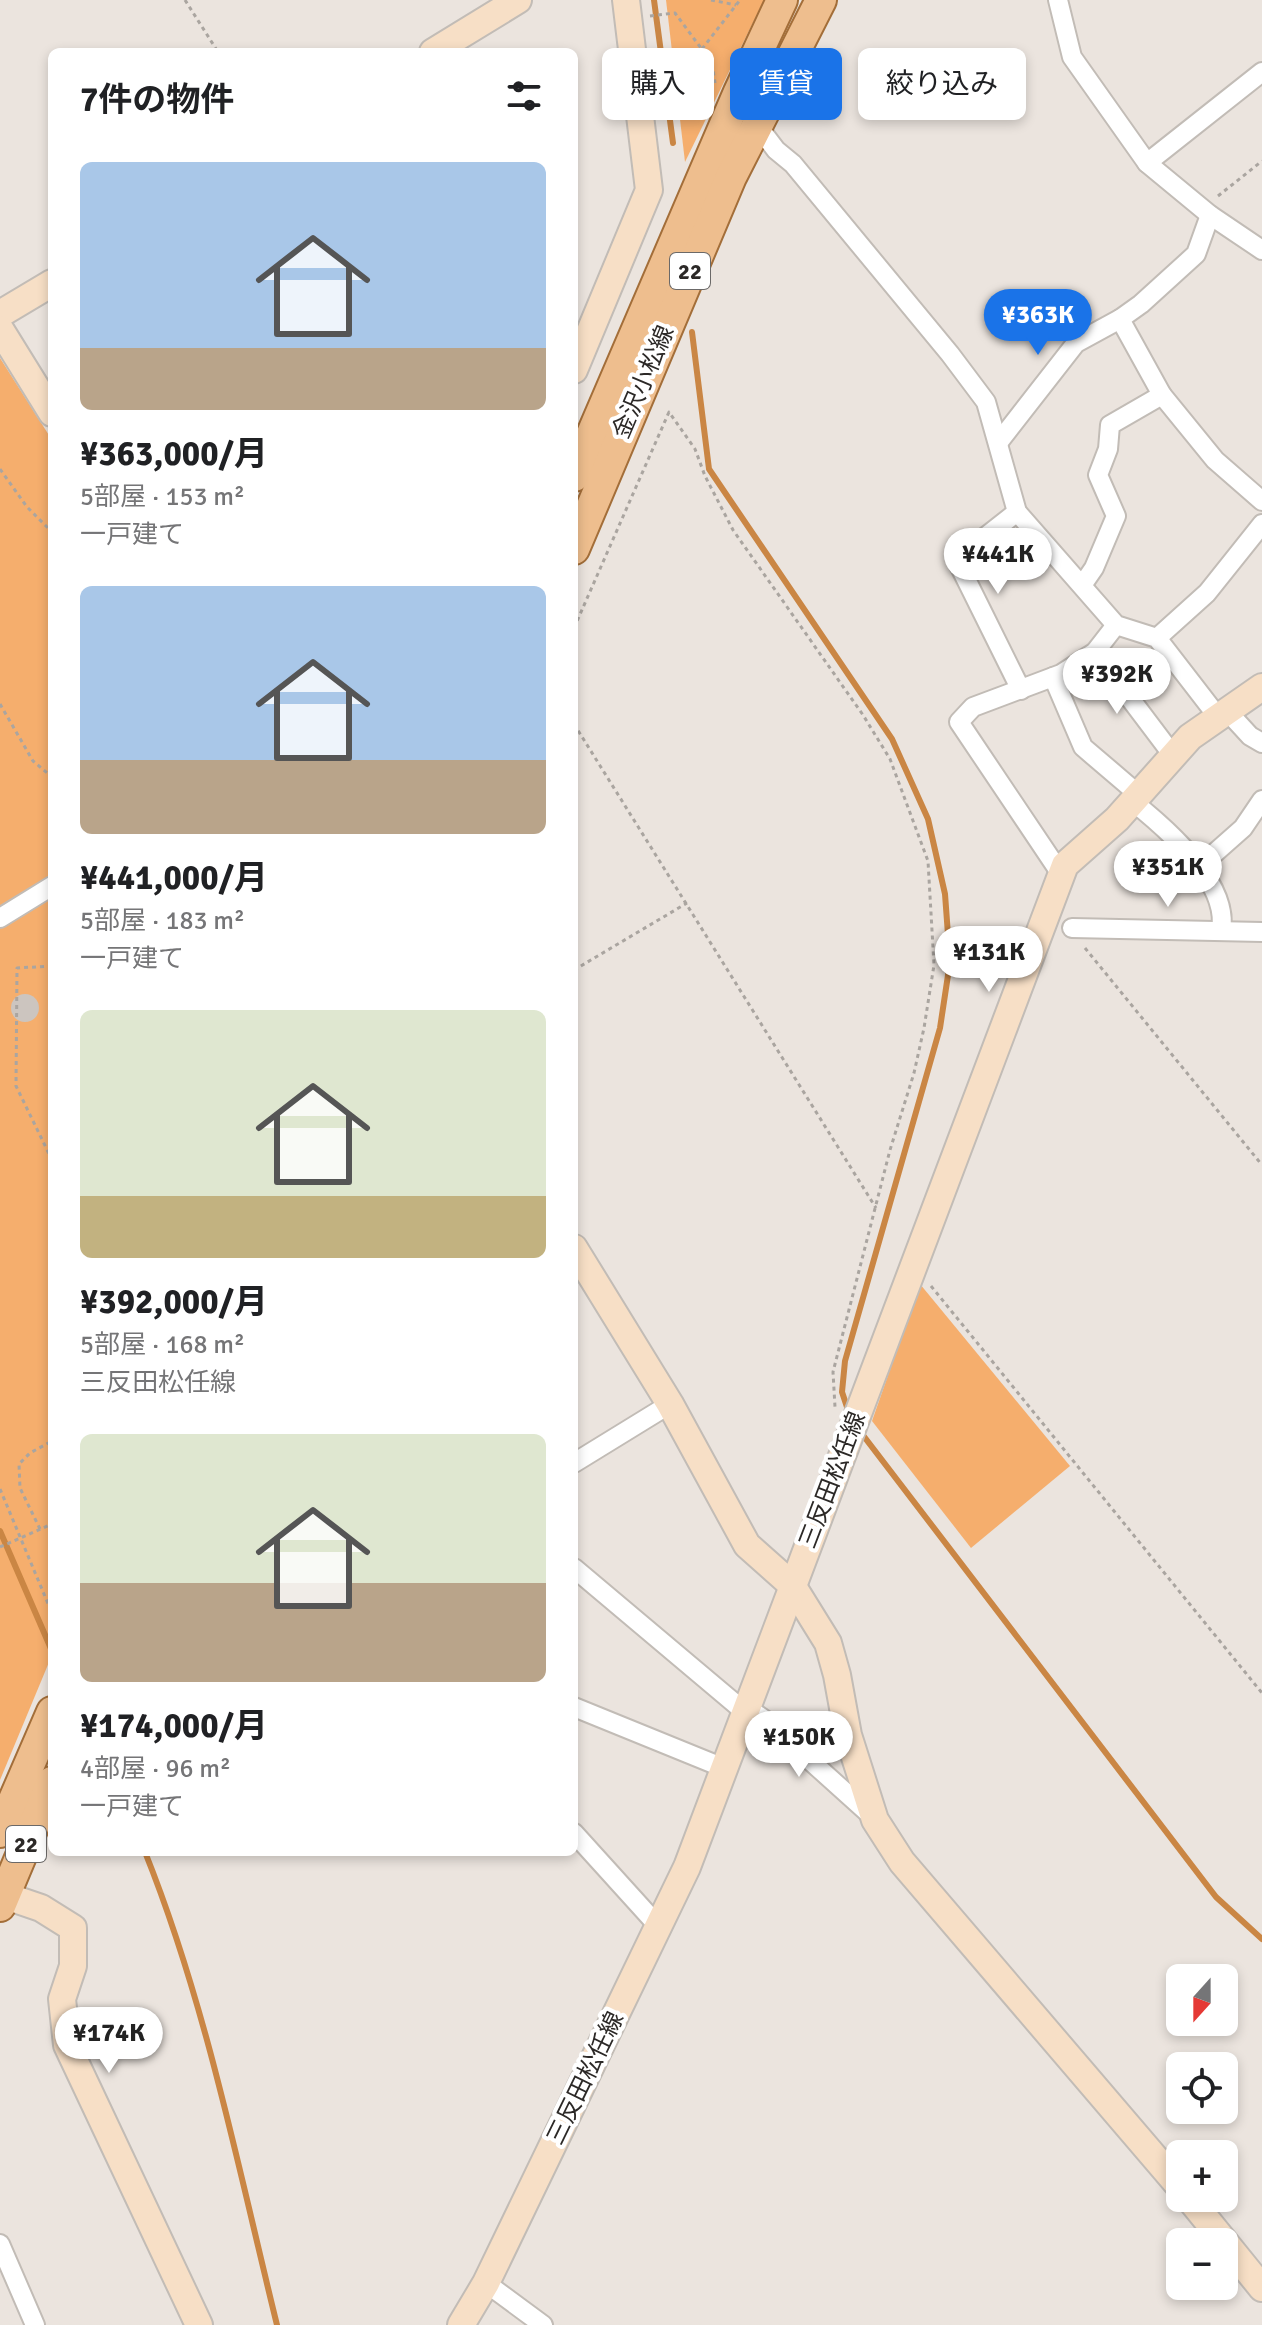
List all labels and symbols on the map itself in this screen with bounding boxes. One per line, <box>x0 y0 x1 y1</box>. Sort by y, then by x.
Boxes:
road number: 22 <box>670 253 710 289</box>
pin: ¥363K <box>982 289 1094 357</box>
street label: 金沢小松線 <box>606 321 680 443</box>
pin: ¥441K <box>942 528 1054 596</box>
pin: ¥392K <box>1061 648 1173 716</box>
pin: ¥351K <box>1112 841 1224 909</box>
pin: ¥131K <box>933 926 1045 994</box>
street label: 三反田松任線 <box>792 1407 872 1553</box>
pin: ¥150K <box>743 1711 855 1779</box>
road number: 22 <box>6 1826 46 1862</box>
north arrow <box>1166 1964 1238 2036</box>
pin: ¥174K <box>53 2007 165 2075</box>
street label: 三反田松任線 <box>540 2007 630 2149</box>

